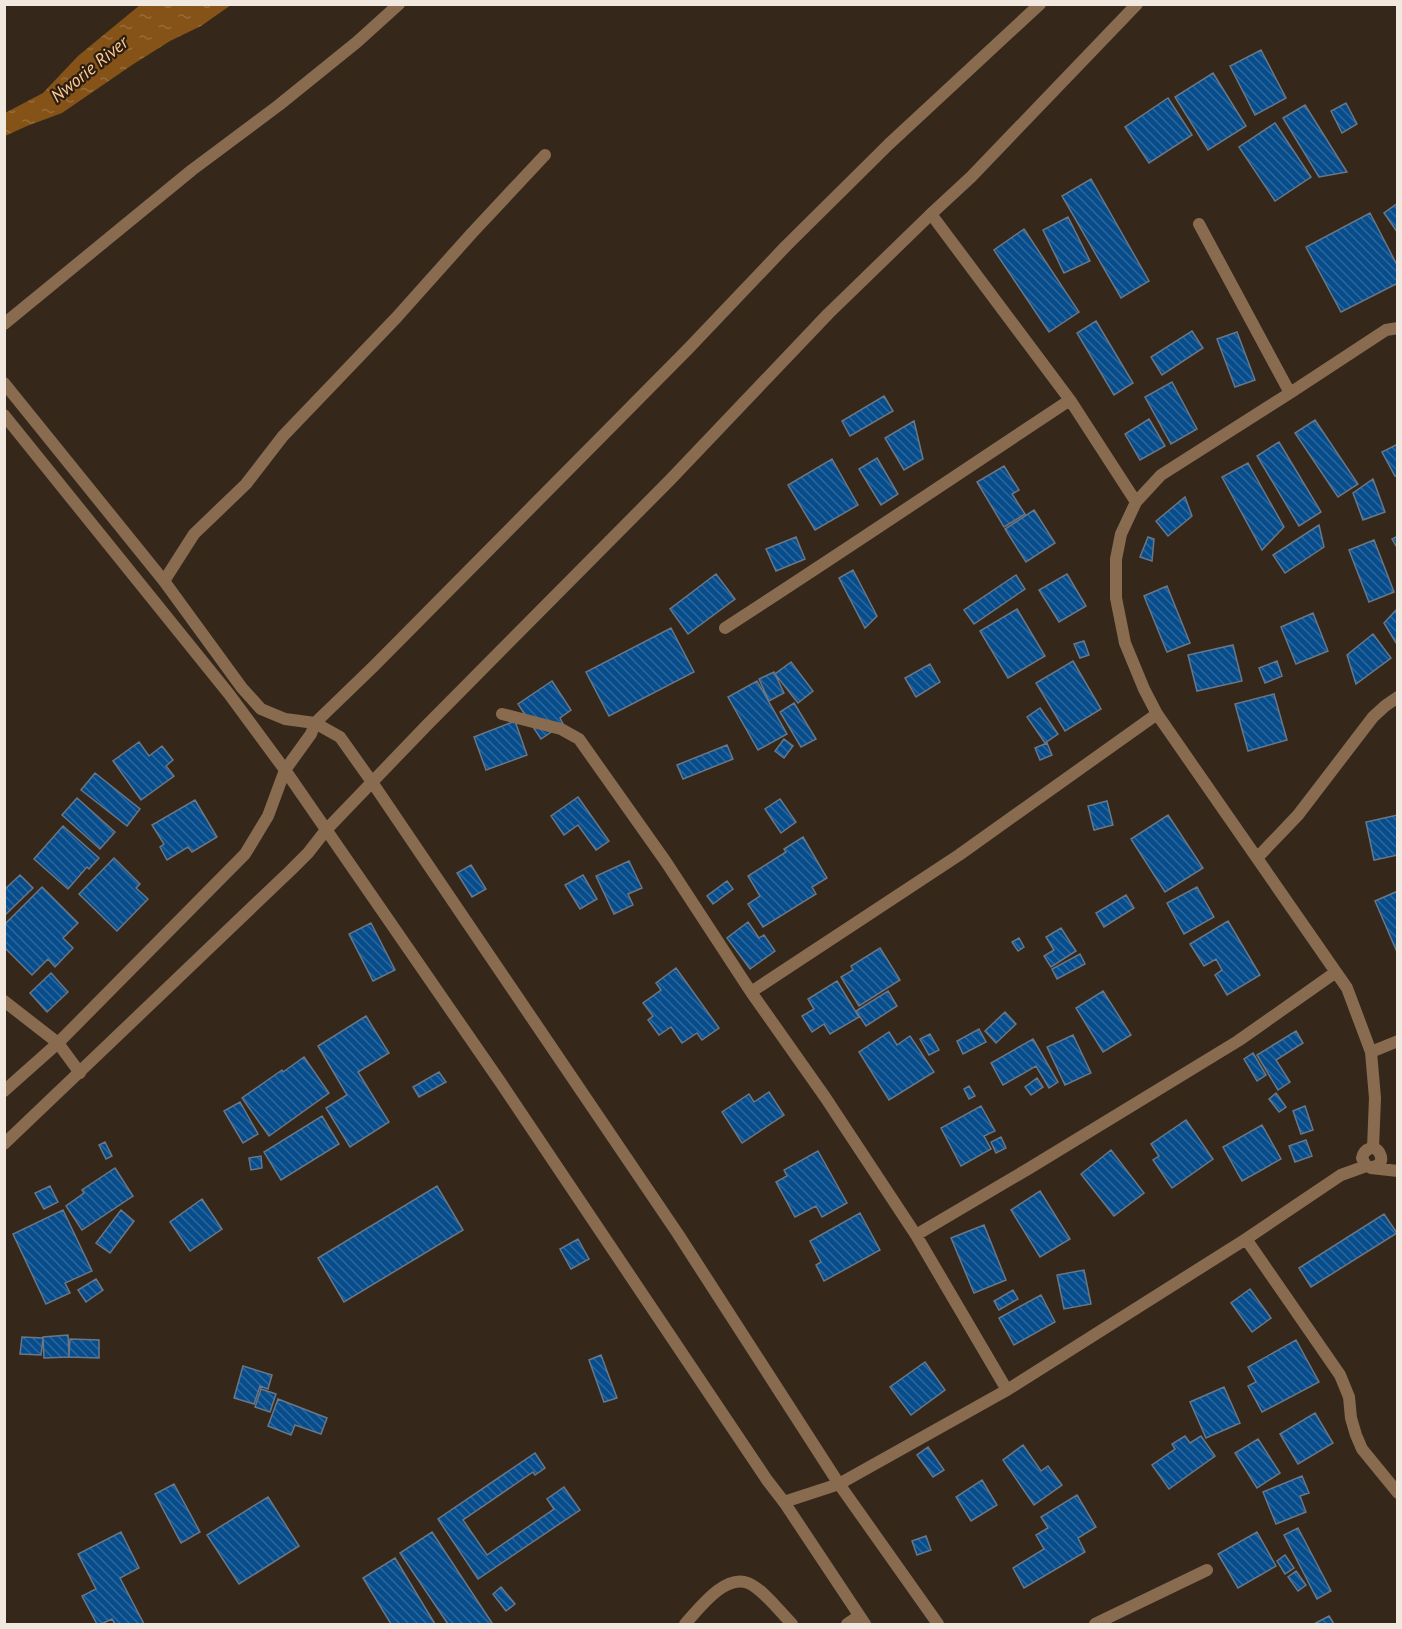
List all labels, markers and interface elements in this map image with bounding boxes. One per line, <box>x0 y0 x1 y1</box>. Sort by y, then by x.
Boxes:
water label: Nworie River <box>46 30 133 107</box>

